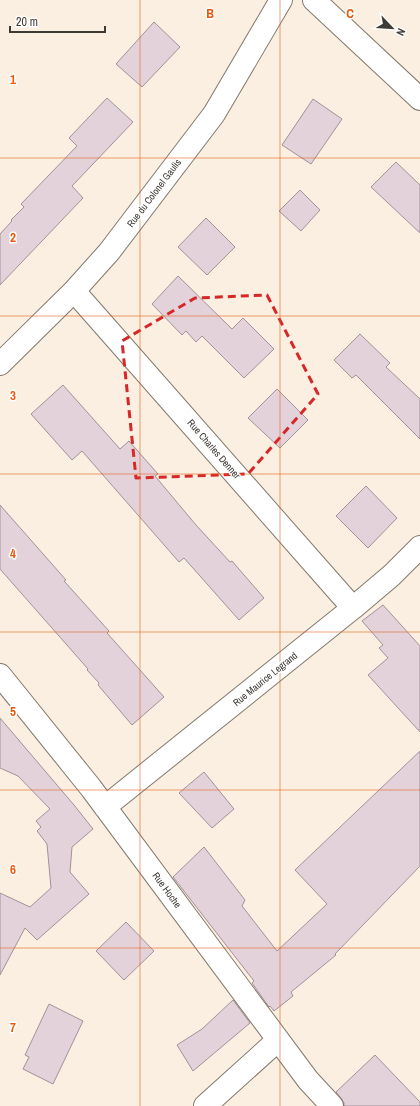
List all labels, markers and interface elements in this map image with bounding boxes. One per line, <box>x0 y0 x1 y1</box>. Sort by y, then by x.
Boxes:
text: B <box>206 5 214 22</box>
text: C <box>346 5 354 22</box>
scale bar <box>10 8 105 34</box>
north arrow <box>372 8 412 48</box>
text: 20 m <box>16 14 38 30</box>
text: N <box>393 26 409 38</box>
text: 1 <box>10 71 16 88</box>
street label: Rue du Colonel Gaulis <box>124 156 184 230</box>
text: 2 <box>10 229 16 246</box>
text: 3 <box>10 387 16 404</box>
street label: Rue Charles Denner <box>185 417 244 482</box>
text: 4 <box>10 545 16 562</box>
street label: Rue Maurice Legrand <box>230 649 300 709</box>
text: 5 <box>10 703 16 720</box>
text: 6 <box>10 861 16 878</box>
street label: Rue Hoche <box>150 870 185 911</box>
text: 7 <box>10 1019 16 1036</box>

